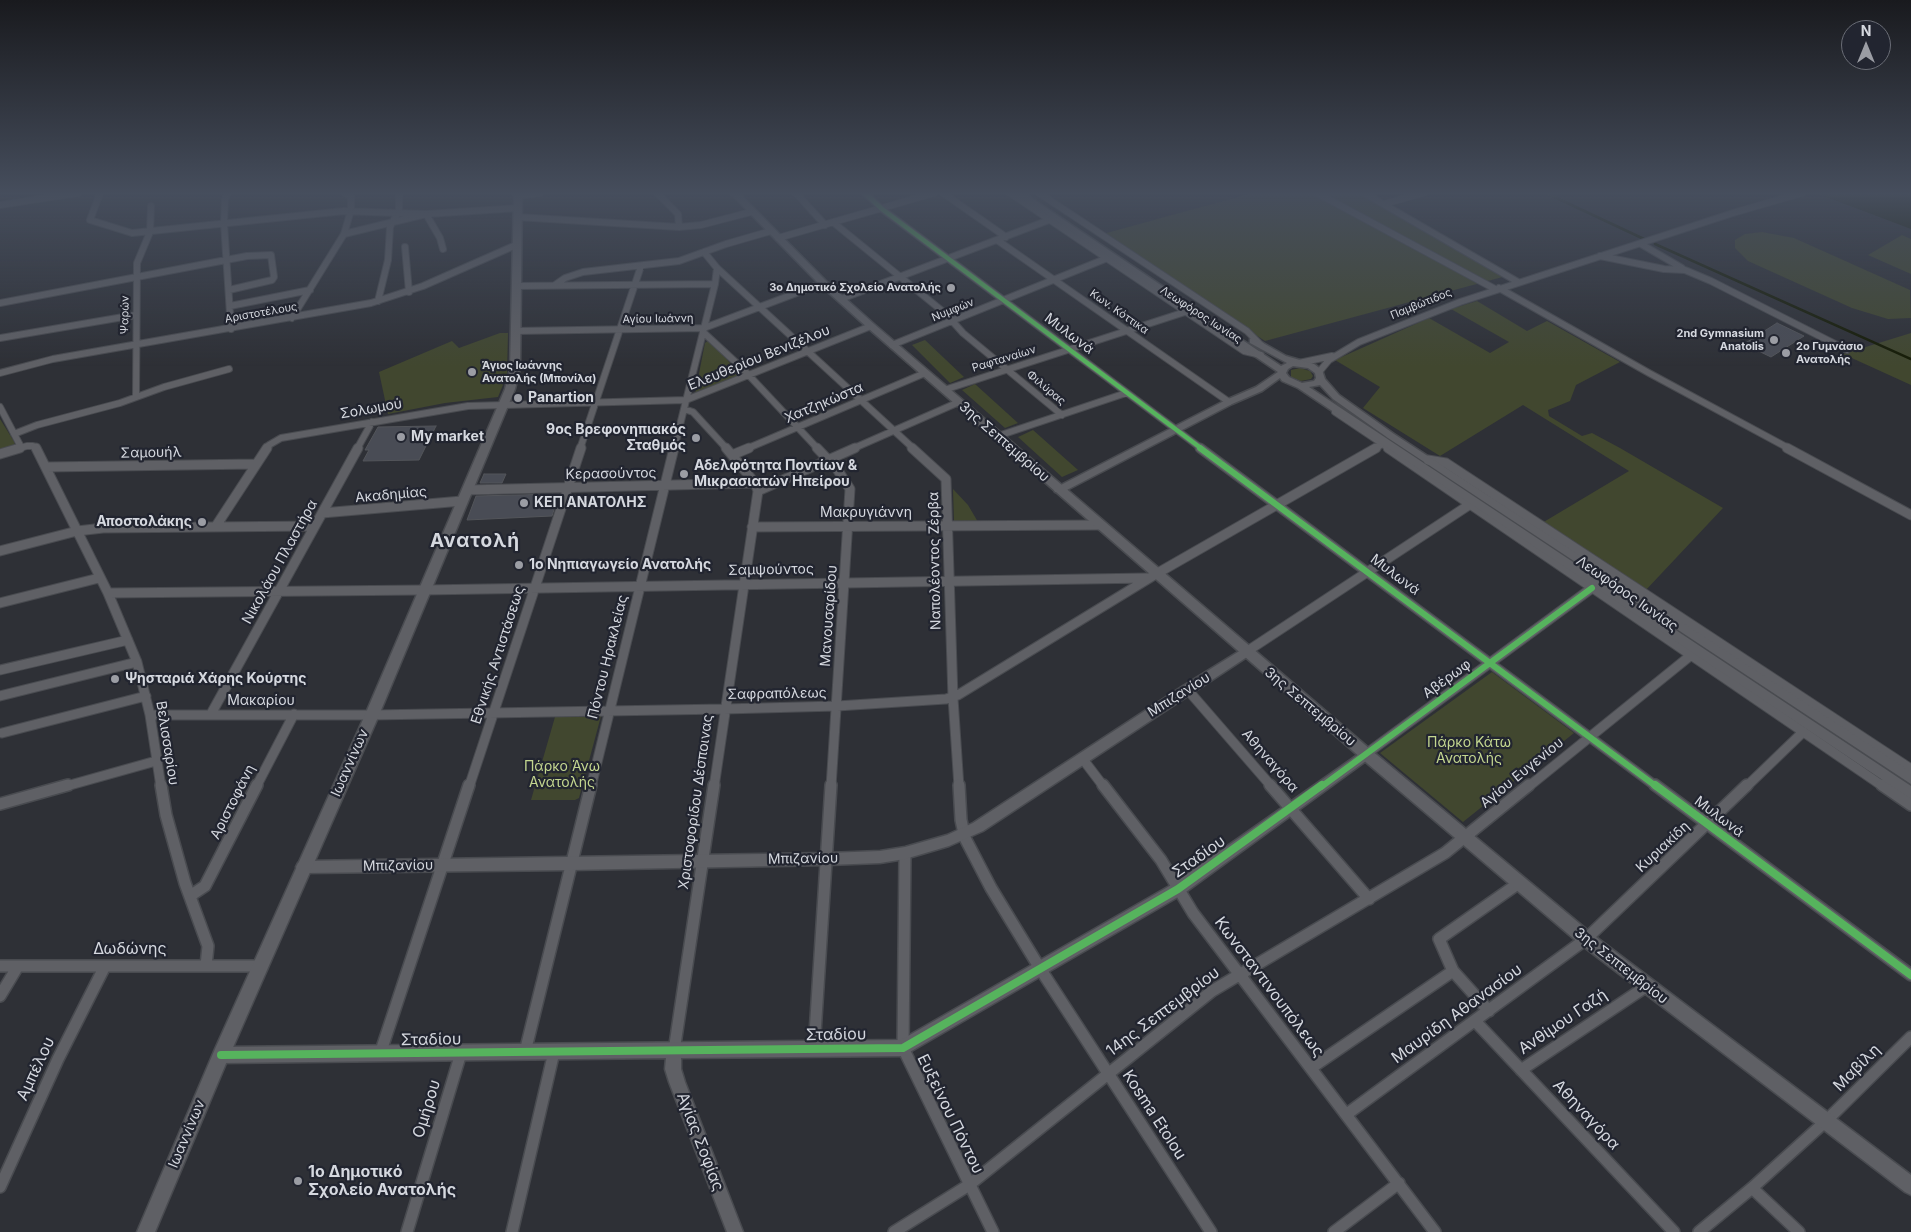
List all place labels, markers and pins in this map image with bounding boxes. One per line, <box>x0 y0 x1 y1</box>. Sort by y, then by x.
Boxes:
place label: 3ο Δημοτικό Σχολείο Ανατολής <box>769 281 941 295</box>
marker: 3ο Δημοτικό Σχολείο Ανατολής <box>945 282 957 294</box>
place label: 2nd Gymnasium Anatolis <box>1677 327 1764 353</box>
marker: 2nd Gymnasium Anatolis <box>1768 334 1780 346</box>
place label: 2ο Γυμνάσιο Ανατολής <box>1796 340 1863 366</box>
marker: 2ο Γυμνάσιο Ανατολής <box>1780 347 1792 359</box>
place label: Άγιος Ιωάννης Ανατολής (Μπονίλα) <box>482 359 596 385</box>
marker: Άγιος Ιωάννης Ανατολής (Μπονίλα) <box>466 366 478 378</box>
place label: Panartion <box>528 390 594 406</box>
marker: Panartion <box>512 392 524 404</box>
place label: 9ος Βρεφονηπιακός Σταθμός <box>546 422 686 454</box>
place label: My market <box>411 429 484 445</box>
marker: My market <box>395 431 407 443</box>
marker: 9ος Βρεφονηπιακός Σταθμός <box>690 432 702 444</box>
place label: Αδελφότητα Ποντίων & Μικρασιατών Ηπείρου <box>694 458 857 491</box>
marker: Αδελφότητα Ποντίων & Μικρασιατών Ηπείρου <box>678 468 690 480</box>
place label: ΚΕΠ ΑΝΑΤΟΛΗΣ <box>534 495 646 511</box>
marker: ΚΕΠ ΑΝΑΤΟΛΗΣ <box>518 497 530 509</box>
place label: Αποστολάκης <box>96 514 192 530</box>
marker: Αποστολάκης <box>196 516 208 528</box>
place label: 1ο Νηπιαγωγείο Ανατολής <box>529 557 711 573</box>
marker: 1ο Νηπιαγωγείο Ανατολής <box>513 559 525 571</box>
place label: Ψησταριά Χάρης Κούρτης <box>125 671 306 687</box>
marker: Ψησταριά Χάρης Κούρτης <box>109 673 121 685</box>
place label: 1ο Δημοτικό Σχολείο Ανατολής <box>308 1162 456 1200</box>
marker: 1ο Δημοτικό Σχολείο Ανατολής <box>292 1175 304 1187</box>

